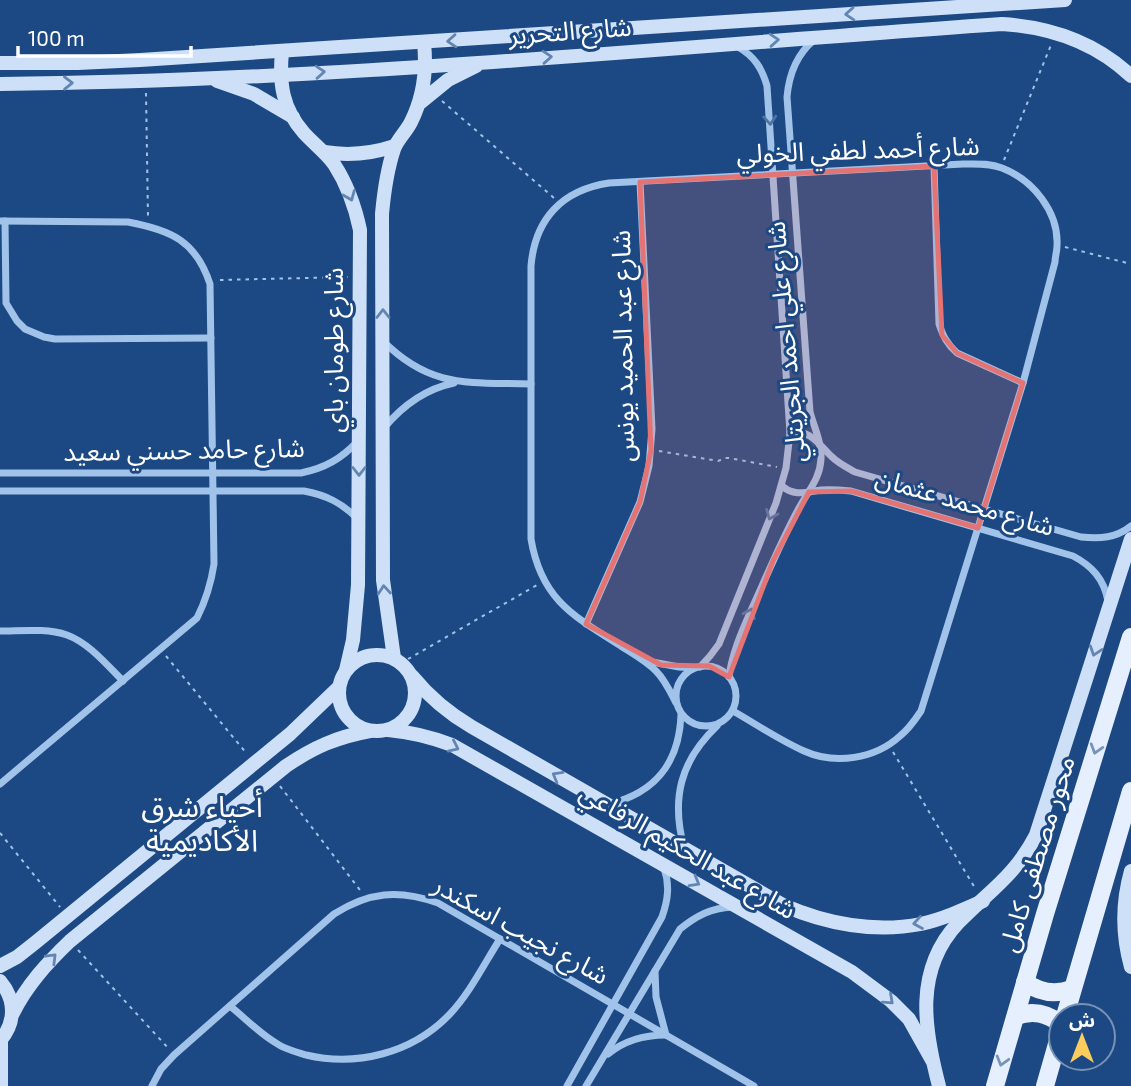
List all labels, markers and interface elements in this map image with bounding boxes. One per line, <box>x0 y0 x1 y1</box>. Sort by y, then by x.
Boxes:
one-way arrow <box>844 6 855 21</box>
street label: شارع التحرير <box>506 10 633 54</box>
scale bar <box>18 14 191 58</box>
text: 100 m <box>28 25 85 50</box>
one-way arrow <box>446 33 457 48</box>
one-way arrow <box>769 33 780 48</box>
one-way arrow <box>542 50 553 65</box>
one-way arrow <box>315 65 326 80</box>
one-way arrow <box>63 76 74 91</box>
one-way arrow <box>762 115 777 126</box>
street label: شارع أحمد لطفي الخولي <box>736 129 980 174</box>
one-way arrow <box>341 189 355 201</box>
street label: شارع علي احمد الجريتلي <box>759 220 816 464</box>
street label: شارع عبد الحميد يونس <box>604 230 644 462</box>
street label: شارع طومان باي <box>317 267 354 433</box>
one-way arrow <box>375 308 391 319</box>
street label: شارع حامد حسني سعيد <box>63 431 305 472</box>
street label: شارع محمد عثمان <box>871 460 1058 546</box>
one-way arrow <box>351 466 367 477</box>
one-way arrow <box>766 509 780 521</box>
one-way arrow <box>377 585 392 596</box>
one-way arrow <box>742 608 756 620</box>
one-way arrow <box>1089 644 1103 656</box>
one-way arrow <box>447 738 459 752</box>
one-way arrow <box>1090 743 1104 755</box>
street label: محور مصطفى كامل <box>991 752 1081 956</box>
one-way arrow <box>552 771 565 784</box>
street label: شارع عبد الحكيم الرفاعي <box>572 775 803 930</box>
district label: أحياء شرق الأكاديمية <box>141 787 263 857</box>
street label: شارع نجيب اسكندر <box>425 867 615 994</box>
one-way arrow <box>687 874 700 887</box>
one-way arrow <box>912 915 924 930</box>
one-way arrow <box>44 954 57 967</box>
one-way arrow <box>881 992 894 1004</box>
north arrow <box>1047 1002 1117 1072</box>
text: ش <box>1069 1008 1095 1031</box>
one-way arrow <box>996 1055 1011 1067</box>

